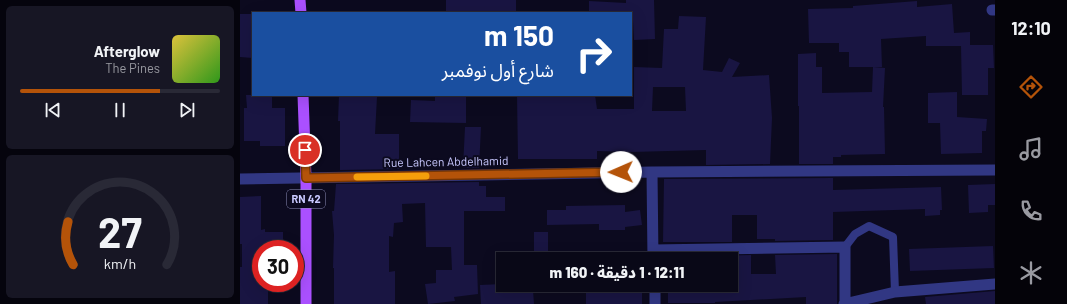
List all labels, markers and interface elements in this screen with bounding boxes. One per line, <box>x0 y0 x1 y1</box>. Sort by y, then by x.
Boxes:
text: 12:10 <box>1011 17 1051 39</box>
text: 150 m <box>484 18 554 52</box>
icon: right <box>568 28 620 80</box>
text: Afterglow <box>94 42 160 60</box>
text: شارع أول نوفمبر <box>442 59 554 81</box>
text: The Pines <box>105 60 160 76</box>
icon: directions <box>1017 73 1045 101</box>
icon: previous <box>42 99 64 121</box>
icon: pause <box>109 99 131 121</box>
icon: next <box>176 99 198 121</box>
pin <box>288 133 322 167</box>
icon: music <box>1017 135 1045 163</box>
icon: arrive <box>294 139 316 161</box>
position arrow <box>600 151 642 193</box>
street label: Rue Lahcen Abdelhamid <box>383 153 509 169</box>
road number: RN 42 <box>287 190 325 208</box>
icon: phone <box>1017 197 1045 225</box>
text: 27 <box>98 205 142 255</box>
speed limit sign: 30 <box>252 240 304 292</box>
text: km/h <box>104 254 136 271</box>
icon: climate <box>1017 259 1045 287</box>
text: 12:11 · 1 دقيقة · 160 m <box>550 263 684 281</box>

